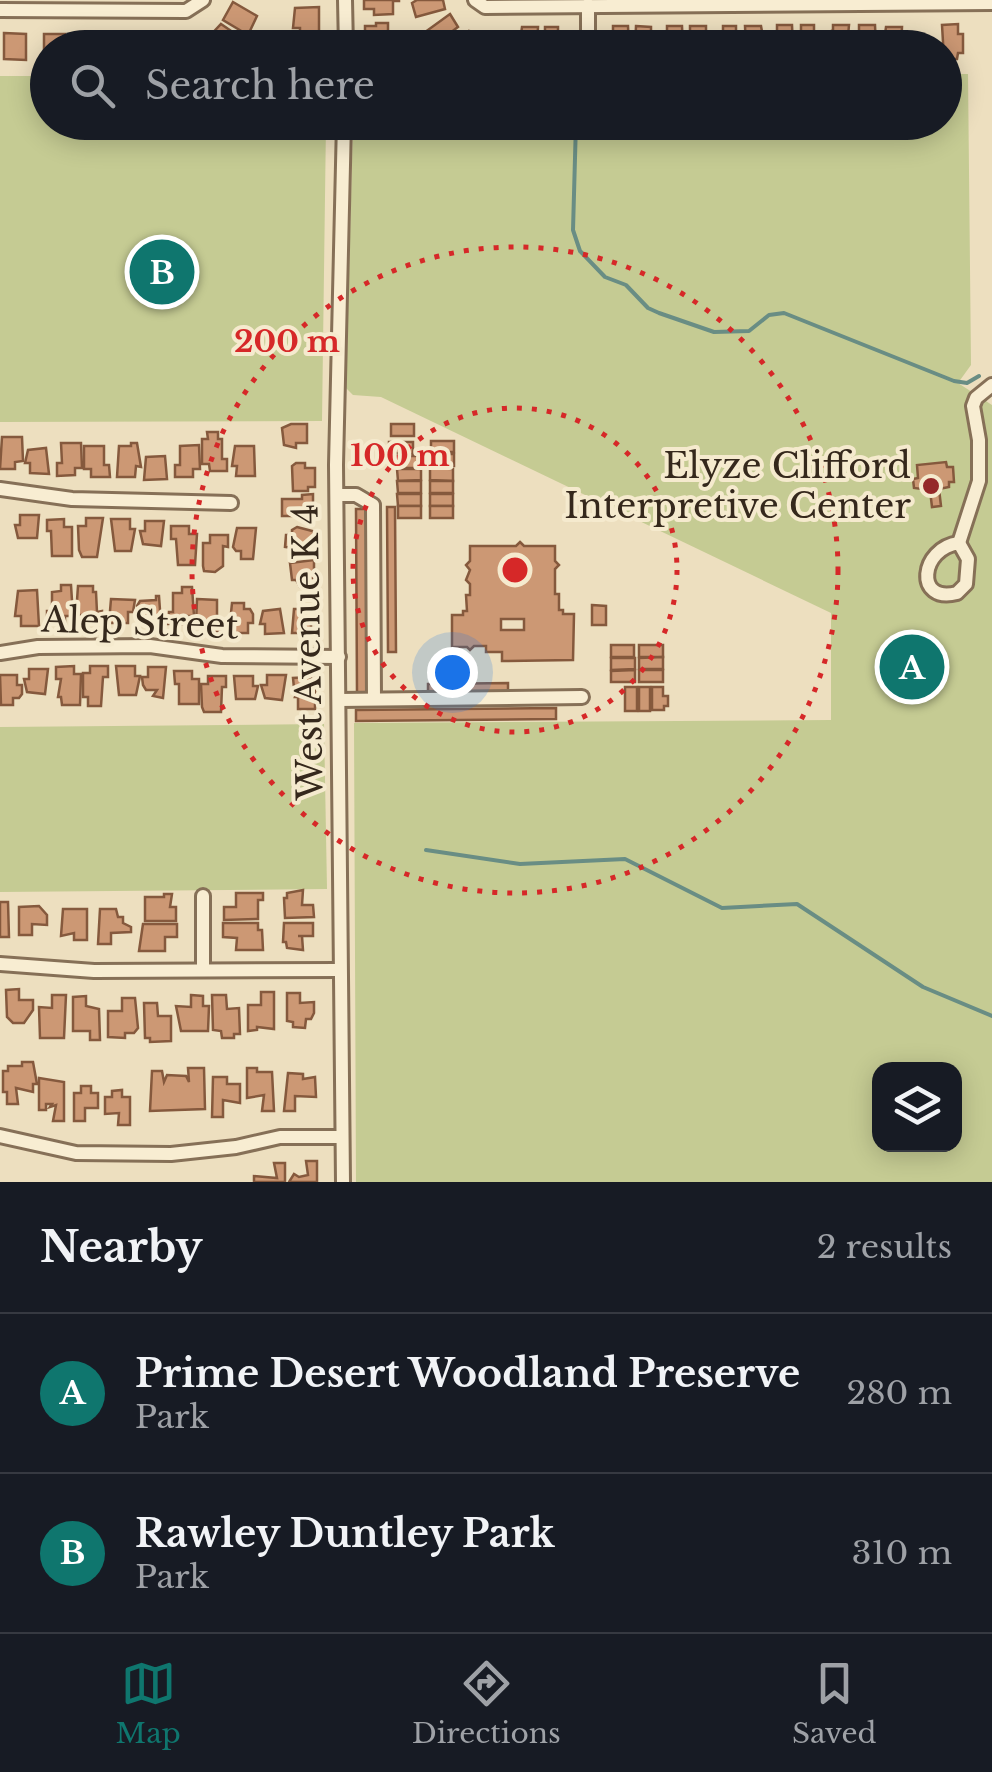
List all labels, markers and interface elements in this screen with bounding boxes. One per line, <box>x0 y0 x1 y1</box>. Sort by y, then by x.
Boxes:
search box <box>30 30 962 140</box>
icon: search <box>65 58 120 113</box>
text: Search here <box>145 62 375 109</box>
pin: B <box>130 234 194 310</box>
text: 200 m <box>234 323 340 360</box>
text: 100 m <box>350 437 450 474</box>
place label: Elyze Clifford Interpretive Center <box>564 444 911 527</box>
marker: Elyze Clifford Interpretive Center <box>920 475 942 497</box>
street label: West Avenue K 4 <box>283 503 332 802</box>
centre of rings <box>497 552 533 588</box>
street label: Alep Street <box>40 598 239 647</box>
pin: A <box>880 630 944 704</box>
your location <box>427 647 478 698</box>
map controls <box>872 1062 962 1152</box>
button: layers <box>872 1062 962 1152</box>
text: Nearby <box>40 1221 203 1273</box>
text: 2 results <box>817 1227 952 1267</box>
text: Prime Desert Woodland Preserve <box>135 1350 800 1397</box>
text: A <box>60 1373 85 1413</box>
text: 280 m <box>847 1373 952 1413</box>
text: Park <box>135 1397 209 1437</box>
text: Rawley Duntley Park <box>135 1510 555 1557</box>
text: B <box>60 1533 85 1573</box>
text: 310 m <box>852 1533 952 1573</box>
text: Park <box>135 1557 209 1597</box>
tab: Map <box>116 1656 181 1751</box>
tab: Directions <box>412 1656 561 1751</box>
tab: Saved <box>792 1656 876 1751</box>

